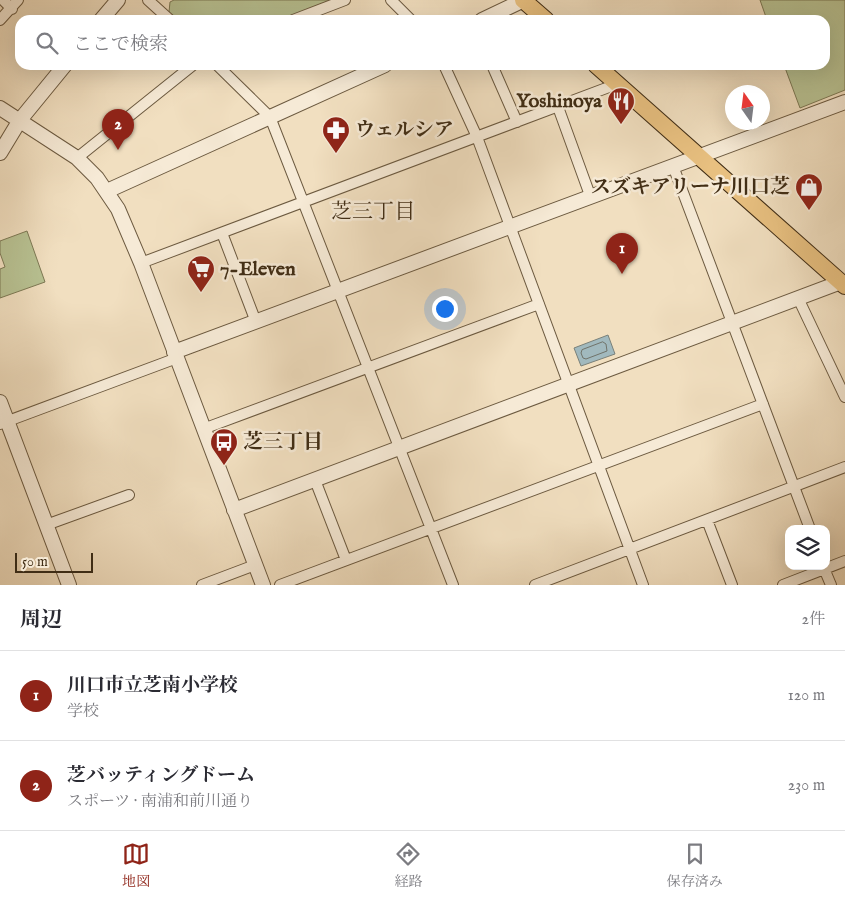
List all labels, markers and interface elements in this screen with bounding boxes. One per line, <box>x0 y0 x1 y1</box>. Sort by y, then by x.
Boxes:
search box <box>15 15 830 70</box>
icon: search <box>33 29 61 57</box>
text: ここで検索 <box>73 33 168 57</box>
north arrow <box>725 85 770 130</box>
restaurant icon: Yoshinoya <box>606 86 636 125</box>
place label: Yoshinoya <box>516 89 602 114</box>
pin: 2 <box>102 109 134 150</box>
pharmacy icon: ウェルシア <box>321 115 351 154</box>
place label: ウェルシア <box>355 118 454 143</box>
shop icon: スズキアリーナ川口芝 <box>794 172 824 211</box>
place label: スズキアリーナ川口芝 <box>591 175 790 200</box>
district label: 芝三丁目 <box>331 199 415 226</box>
pin: 1 <box>606 233 638 274</box>
supermarket icon: 7-Eleven <box>186 254 216 293</box>
place label: 7-Eleven <box>220 257 296 282</box>
your location <box>432 296 458 322</box>
bus stop icon: 芝三丁目 <box>209 427 239 466</box>
place label: 芝三丁目 <box>243 430 323 455</box>
map controls <box>785 525 830 570</box>
button: layers <box>785 525 830 570</box>
scale bar <box>15 550 92 573</box>
text: 50 m <box>22 553 48 571</box>
text: 周辺 <box>20 607 62 634</box>
text: 2件 <box>801 610 825 630</box>
text: 川口市立芝南小学校 <box>67 674 238 698</box>
text: 1 <box>33 686 39 706</box>
text: 120 m <box>788 686 825 706</box>
text: 学校 <box>67 702 99 722</box>
text: 芝バッティングドーム <box>67 764 255 788</box>
text: 2 <box>32 776 40 796</box>
text: 230 m <box>788 776 825 796</box>
text: スポーツ · 南浦和前川通り <box>67 792 253 812</box>
tab: 地図 <box>122 840 150 891</box>
tab: 経路 <box>394 840 422 891</box>
tab: 保存済み <box>667 840 723 891</box>

